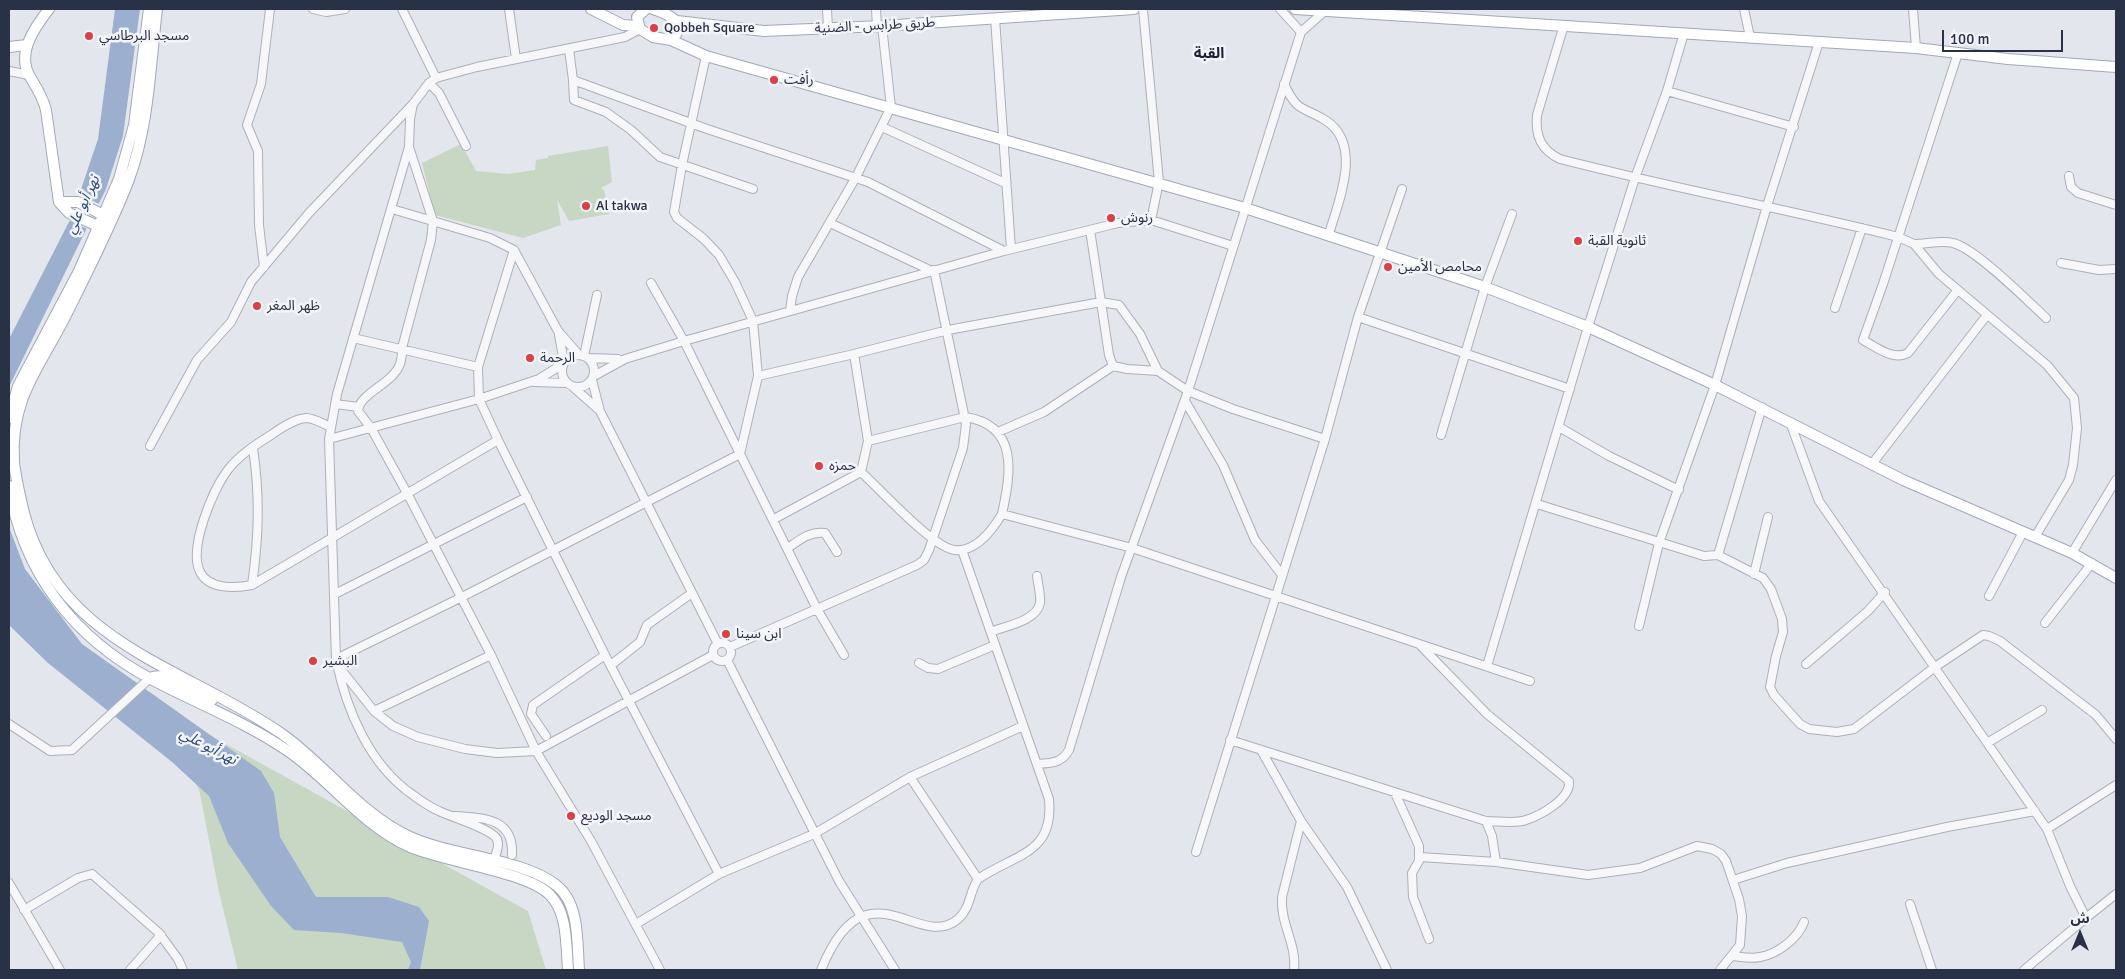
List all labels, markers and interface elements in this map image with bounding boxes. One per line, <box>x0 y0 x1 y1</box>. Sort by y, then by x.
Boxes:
street label: طريق طرابس - الضنية <box>814 14 936 38</box>
place label: Qobbeh Square <box>664 20 755 36</box>
scale bar <box>1945 20 2066 52</box>
marker: Qobbeh Square <box>648 22 660 34</box>
place label: مسجد البرطاسي <box>99 28 189 44</box>
marker: مسجد البرطاسي <box>83 30 95 42</box>
text: 100 m <box>1950 30 1990 48</box>
district label: القبة <box>1194 45 1224 63</box>
place label: رأفت <box>784 72 814 88</box>
marker: رأفت <box>768 74 780 86</box>
water label: نهر أبو علي <box>62 173 104 237</box>
place label: Al takwa <box>596 198 648 214</box>
marker: Al takwa <box>580 200 592 212</box>
place label: رنوش <box>1121 210 1153 226</box>
marker: رنوش <box>1105 212 1117 224</box>
place label: ثانوية القبة <box>1588 233 1646 249</box>
marker: ثانوية القبة <box>1572 235 1584 247</box>
place label: محامص الأمين <box>1398 259 1482 275</box>
marker: محامص الأمين <box>1382 261 1394 273</box>
place label: ظهر المغر <box>267 298 320 314</box>
marker: ظهر المغر <box>251 300 263 312</box>
place label: الرحمة <box>540 350 575 366</box>
marker: الرحمة <box>524 352 536 364</box>
place label: حمزه <box>829 458 856 474</box>
marker: حمزه <box>813 460 825 472</box>
place label: ابن سينا <box>736 626 781 642</box>
marker: ابن سينا <box>720 628 732 640</box>
place label: البشير <box>323 653 357 669</box>
marker: البشير <box>307 655 319 667</box>
water label: نهر أبو علي <box>176 725 240 769</box>
place label: مسجد الوديع <box>581 808 652 824</box>
marker: مسجد الوديع <box>565 810 577 822</box>
north arrow <box>2055 909 2105 959</box>
text: ش <box>2070 910 2090 927</box>

